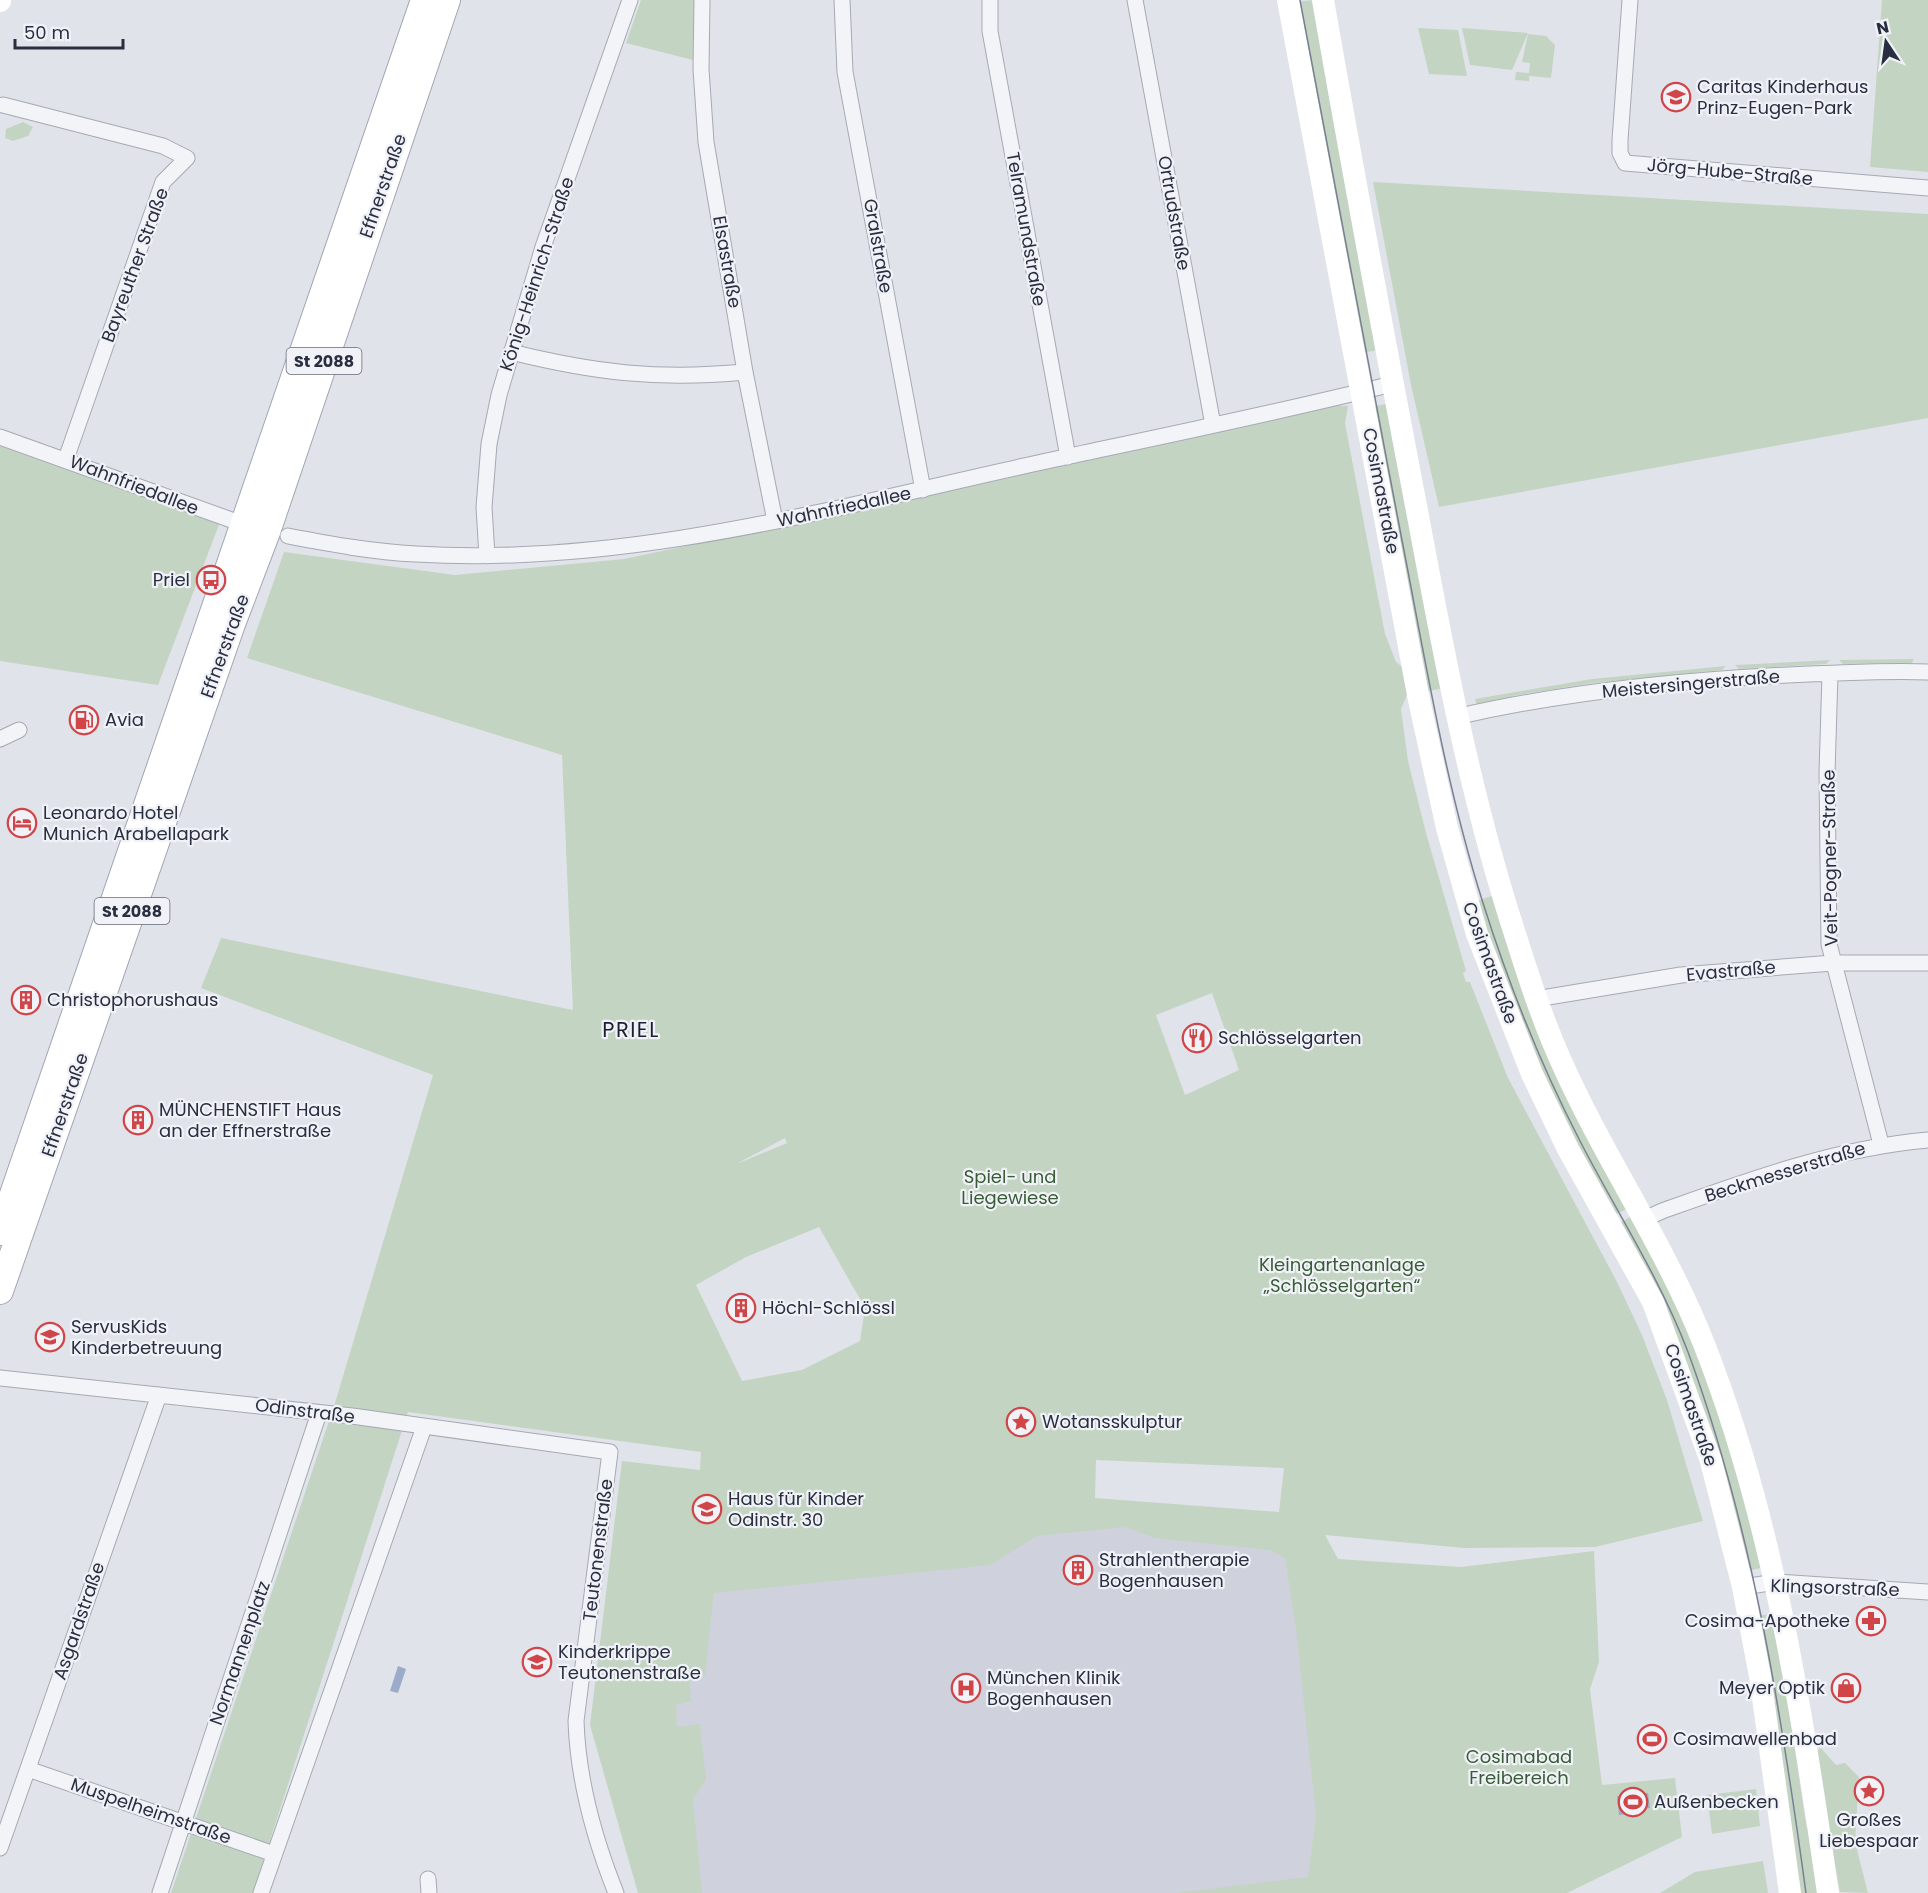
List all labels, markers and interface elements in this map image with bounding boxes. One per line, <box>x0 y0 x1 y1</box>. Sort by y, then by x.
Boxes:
scale bar <box>15 12 123 50</box>
north arrow <box>1856 12 1916 72</box>
text: N <box>1874 15 1891 40</box>
text: 50 m <box>24 20 70 45</box>
place label: Caritas Kinderhaus Prinz-Eugen-Park <box>1697 74 1869 120</box>
school or university icon: Caritas Kinderhaus Prinz-Eugen-Park <box>1660 81 1692 113</box>
street label: Effnerstraße <box>353 130 412 241</box>
street label: Telramundstraße <box>1001 150 1052 308</box>
street label: Jörg-Hube-Straße <box>1646 152 1814 191</box>
street label: Ortrudstraße <box>1152 154 1197 272</box>
street label: König-Heinrich-Straße <box>493 174 580 374</box>
street label: Bayreuther Straße <box>95 184 174 346</box>
street label: Gralstraße <box>858 197 899 295</box>
street label: Elsastraße <box>707 214 748 310</box>
road number: St 2088 <box>286 348 362 374</box>
street label: Cosimastraße <box>1357 426 1406 556</box>
street label: Wahnfriedallee <box>66 448 202 521</box>
street label: Wahnfriedallee <box>775 480 913 533</box>
bus stop icon: Priel <box>195 564 227 596</box>
place label: Priel <box>153 567 190 592</box>
street label: Effnerstraße <box>194 590 255 701</box>
street label: Meistersingerstraße <box>1601 663 1781 704</box>
fuel station icon: Avia <box>68 704 100 736</box>
place label: Avia <box>105 707 144 732</box>
street label: Veit-Pogner-Straße <box>1815 769 1844 947</box>
place label: Leonardo Hotel Munich Arabellapark <box>43 800 230 846</box>
hotel icon: Leonardo Hotel Munich Arabellapark <box>6 807 38 839</box>
road number: St 2088 <box>94 898 170 924</box>
street label: Cosimastraße <box>1457 898 1524 1027</box>
street label: Evastraße <box>1685 954 1777 987</box>
building icon: Christophorushaus <box>10 984 42 1016</box>
place label: Christophorushaus <box>47 987 218 1012</box>
district label: PRIEL <box>602 1015 660 1044</box>
restaurant icon: Schlösselgarten <box>1181 1022 1213 1054</box>
place label: Schlösselgarten <box>1218 1025 1362 1050</box>
street label: Effnerstraße <box>35 1049 94 1160</box>
place label: MÜNCHENSTIFT Haus an der Effnerstraße <box>159 1097 341 1143</box>
building icon: MÜNCHENSTIFT Haus an der Effnerstraße <box>122 1104 154 1136</box>
street label: Beckmesserstraße <box>1701 1135 1868 1208</box>
park label: Spiel- und Liegewiese <box>961 1164 1059 1210</box>
park label: Kleingartenanlage „Schlösselgarten“ <box>1259 1252 1425 1298</box>
building icon: Höchl-Schlössl <box>725 1292 757 1324</box>
place label: Höchl-Schlössl <box>762 1295 895 1320</box>
place label: ServusKids Kinderbetreuung <box>71 1314 222 1360</box>
school or university icon: ServusKids Kinderbetreuung <box>34 1321 66 1353</box>
street label: Cosimastraße <box>1659 1340 1724 1470</box>
street label: Odinstraße <box>254 1392 356 1429</box>
place icon: Wotansskulptur <box>1005 1406 1037 1438</box>
place label: Wotansskulptur <box>1042 1409 1183 1434</box>
street label: Teutonenstraße <box>576 1477 619 1622</box>
place label: Haus für Kinder Odinstr. 30 <box>728 1486 864 1532</box>
school or university icon: Haus für Kinder Odinstr. 30 <box>691 1493 723 1525</box>
place label: Strahlentherapie Bogenhausen <box>1099 1547 1250 1593</box>
building icon: Strahlentherapie Bogenhausen <box>1062 1554 1094 1586</box>
street label: Asgardstraße <box>47 1559 110 1683</box>
street label: Klingsorstraße <box>1770 1573 1900 1602</box>
street label: Normannenplatz <box>203 1577 276 1728</box>
pharmacy icon: Cosima-Apotheke <box>1855 1605 1887 1637</box>
place label: Cosima-Apotheke <box>1685 1608 1850 1633</box>
place label: Kinderkrippe Teutonenstraße <box>558 1639 701 1685</box>
school or university icon: Kinderkrippe Teutonenstraße <box>521 1646 553 1678</box>
place label: München Klinik Bogenhausen <box>987 1665 1121 1711</box>
hospital icon: München Klinik Bogenhausen <box>950 1672 982 1704</box>
shop icon: Meyer Optik <box>1830 1672 1862 1704</box>
place label: Meyer Optik <box>1719 1675 1826 1700</box>
sports icon: Cosimawellenbad <box>1636 1723 1668 1755</box>
place label: Cosimawellenbad <box>1673 1726 1837 1751</box>
park label: Cosimabad Freibereich <box>1466 1744 1572 1790</box>
street label: Muspelheimstraße <box>68 1771 235 1850</box>
place icon: Großes Liebespaar <box>1853 1775 1885 1807</box>
sports icon: Außenbecken <box>1617 1786 1649 1818</box>
place label: Außenbecken <box>1654 1789 1779 1814</box>
place label: Großes Liebespaar <box>1819 1807 1919 1853</box>

